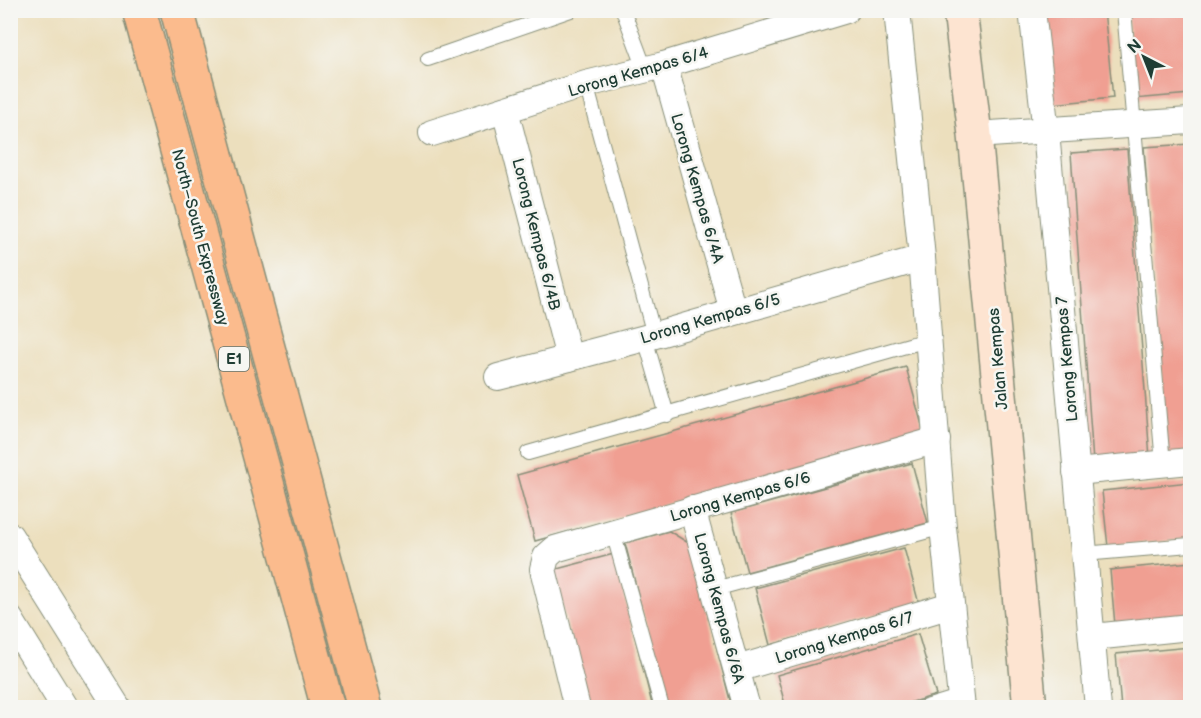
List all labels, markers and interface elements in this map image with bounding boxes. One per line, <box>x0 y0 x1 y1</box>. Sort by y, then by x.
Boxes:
north arrow <box>1114 27 1174 87</box>
text: N <box>1124 36 1146 58</box>
street label: Lorong Kempas 6/4 <box>566 43 711 102</box>
street label: Lorong Kempas 6/4A <box>666 111 727 266</box>
street label: North–South Expressway <box>167 147 232 328</box>
street label: Lorong Kempas 6/4B <box>507 156 564 312</box>
street label: Lorong Kempas 6/5 <box>638 290 783 348</box>
street label: Lorong Kempas 7 <box>1053 295 1082 422</box>
street label: Jalan Kempas <box>985 307 1012 411</box>
road number: E1 <box>219 347 249 371</box>
street label: Lorong Kempas 6/6 <box>668 468 813 527</box>
street label: Lorong Kempas 6/6A <box>689 531 748 686</box>
street label: Lorong Kempas 6/7 <box>773 608 916 668</box>

